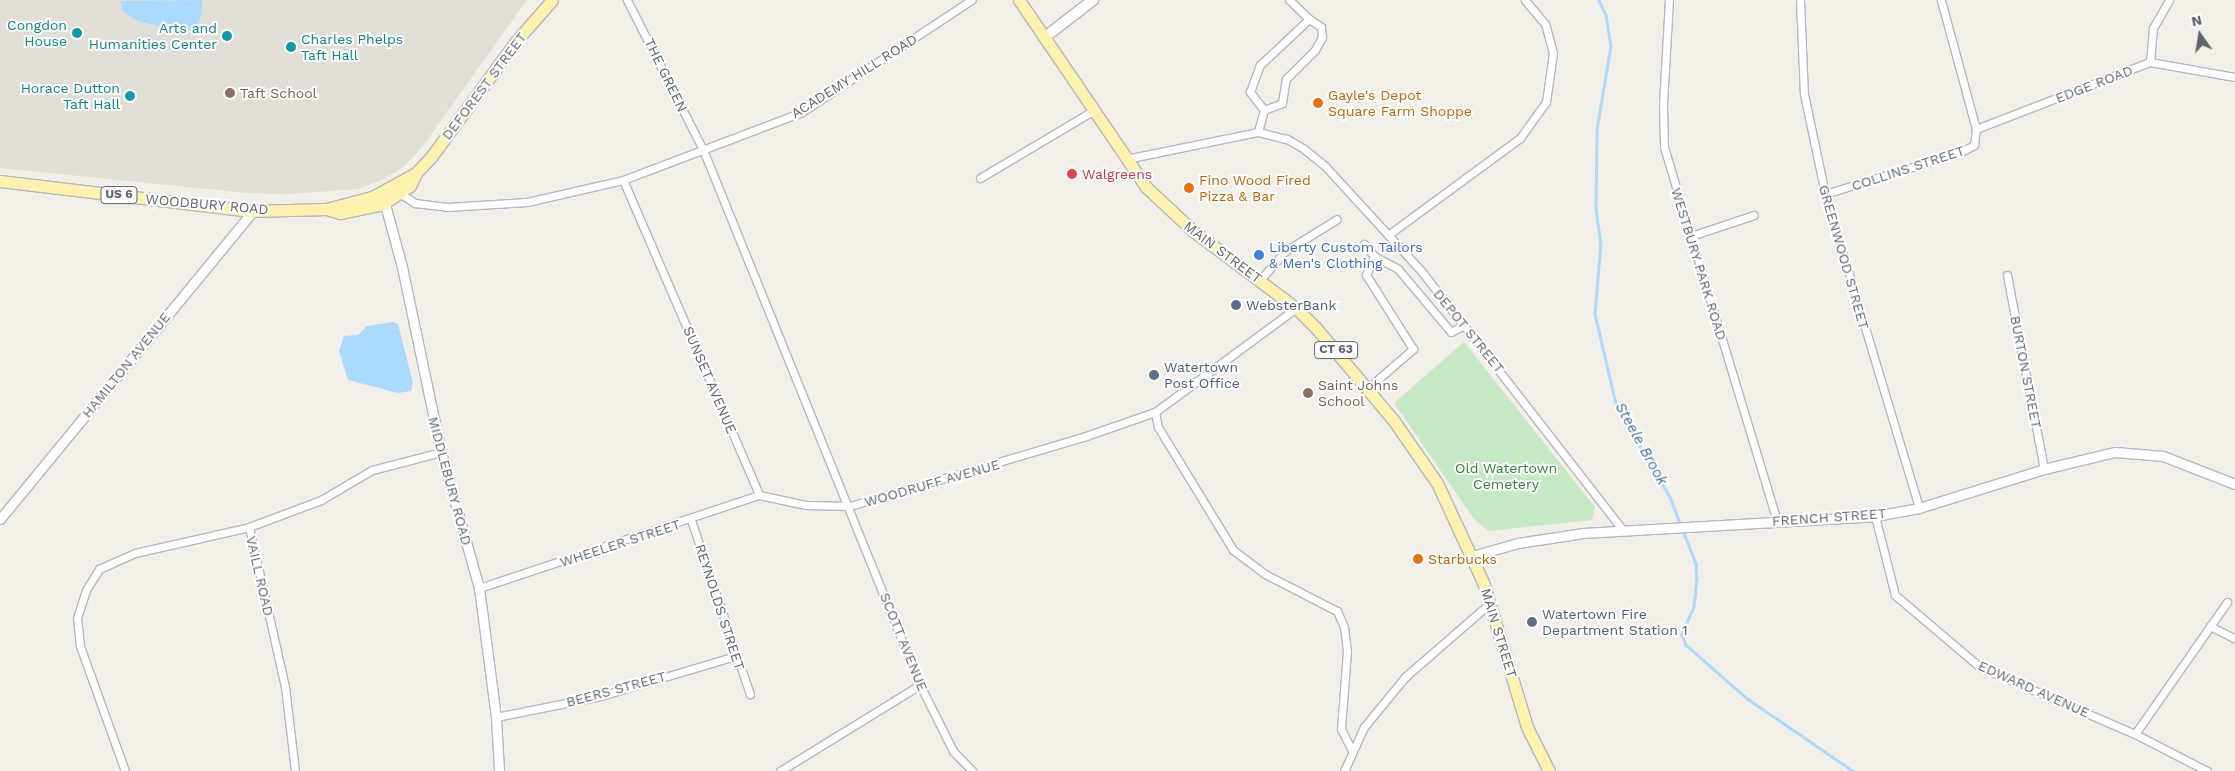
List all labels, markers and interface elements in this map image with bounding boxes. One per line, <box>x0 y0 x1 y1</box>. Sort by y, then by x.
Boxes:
north arrow <box>2175 10 2225 60</box>
text: N <box>2190 11 2203 29</box>
place label: Congdon House <box>7 17 67 49</box>
place label: Arts and Humanities Center <box>89 20 217 52</box>
marker: Congdon House <box>71 27 83 39</box>
street label: DEFOREST STREET <box>438 29 530 143</box>
marker: Arts and Humanities Center <box>221 30 233 42</box>
street label: ACADEMY HILL ROAD <box>788 30 920 122</box>
place label: Charles Phelps Taft Hall <box>301 31 403 64</box>
street label: THE GREEN <box>641 35 691 115</box>
marker: Charles Phelps Taft Hall <box>285 41 297 53</box>
street label: EDGE ROAD <box>2053 62 2135 106</box>
place label: Horace Dutton Taft Hall <box>21 80 120 112</box>
place label: Taft School <box>240 85 317 101</box>
marker: Taft School <box>224 87 236 99</box>
place label: Gayle's Depot Square Farm Shoppe <box>1328 87 1472 120</box>
marker: Horace Dutton Taft Hall <box>124 90 136 102</box>
marker: Gayle's Depot Square Farm Shoppe <box>1312 97 1324 109</box>
street label: COLLINS STREET <box>1849 142 1967 194</box>
place label: Walgreens <box>1082 166 1152 182</box>
marker: Walgreens <box>1066 168 1078 180</box>
place label: Fino Wood Fired Pizza & Bar <box>1199 172 1311 204</box>
marker: Fino Wood Fired Pizza & Bar <box>1183 182 1195 194</box>
street label: GREENWOOD STREET <box>1815 183 1873 331</box>
street label: WESTBURY PARK ROAD <box>1668 185 1730 343</box>
road number: US 6 <box>100 186 138 204</box>
street label: WOODBURY ROAD <box>145 190 269 218</box>
street label: MAIN STREET <box>1181 217 1265 287</box>
place label: Liberty Custom Tailors & Men's Clothing <box>1269 239 1423 272</box>
marker: Liberty Custom Tailors & Men's Clothing <box>1253 249 1265 261</box>
street label: DEPOT STREET <box>1430 285 1508 377</box>
place label: WebsterBank <box>1246 297 1336 313</box>
marker: WebsterBank <box>1230 299 1242 311</box>
street label: HAMILTON AVENUE <box>78 309 174 421</box>
street label: BURTON STREET <box>2007 314 2045 430</box>
street label: SUNSET AVENUE <box>680 323 740 437</box>
road number: CT 63 <box>1314 340 1358 360</box>
place label: Watertown Post Office <box>1164 359 1240 392</box>
marker: Watertown Post Office <box>1148 369 1160 381</box>
place label: Saint Johns School <box>1318 377 1399 410</box>
marker: Saint Johns School <box>1302 387 1314 399</box>
water label: Steele Brook <box>1611 399 1671 489</box>
street label: MIDDLEBURY ROAD <box>425 415 475 547</box>
street label: WOODRUFF AVENUE <box>862 455 1002 511</box>
park label: Old Watertown Cemetery <box>1455 460 1557 492</box>
street label: FRENCH STREET <box>1771 505 1887 529</box>
street label: WHEELER STREET <box>558 516 682 570</box>
street label: VAILL ROAD <box>243 534 277 618</box>
street label: REYNOLDS STREET <box>692 542 748 672</box>
place label: Starbucks <box>1428 551 1497 567</box>
marker: Starbucks <box>1412 553 1424 565</box>
street label: MAIN STREET <box>1477 586 1521 680</box>
street label: SCOTT AVENUE <box>876 590 932 694</box>
place label: Watertown Fire Department Station 1 <box>1542 606 1688 638</box>
marker: Watertown Fire Department Station 1 <box>1526 616 1538 628</box>
street label: EDWARD AVENUE <box>1975 657 2093 721</box>
street label: BEERS STREET <box>564 668 668 710</box>

